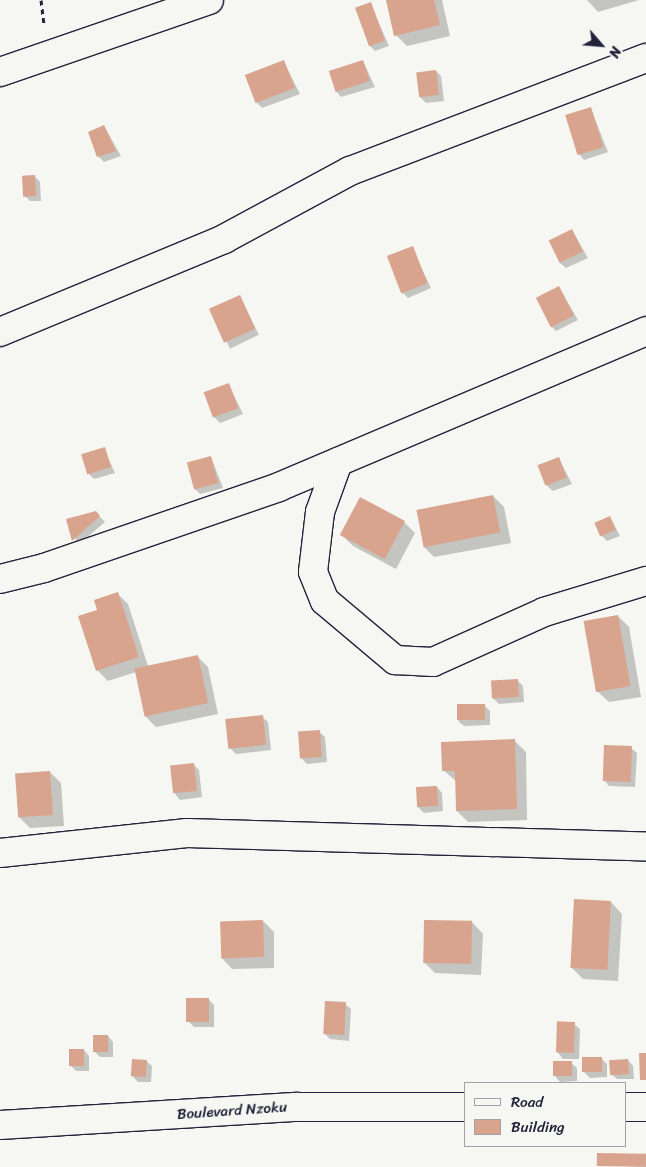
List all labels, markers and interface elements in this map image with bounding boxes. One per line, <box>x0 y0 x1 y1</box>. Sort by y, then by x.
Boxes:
north arrow <box>576 20 626 70</box>
text: N <box>601 42 628 62</box>
legend <box>463 1082 626 1147</box>
text: Road <box>511 1089 543 1115</box>
street label: Boulevard Nzoku <box>176 1098 288 1124</box>
text: Building <box>511 1114 565 1140</box>

